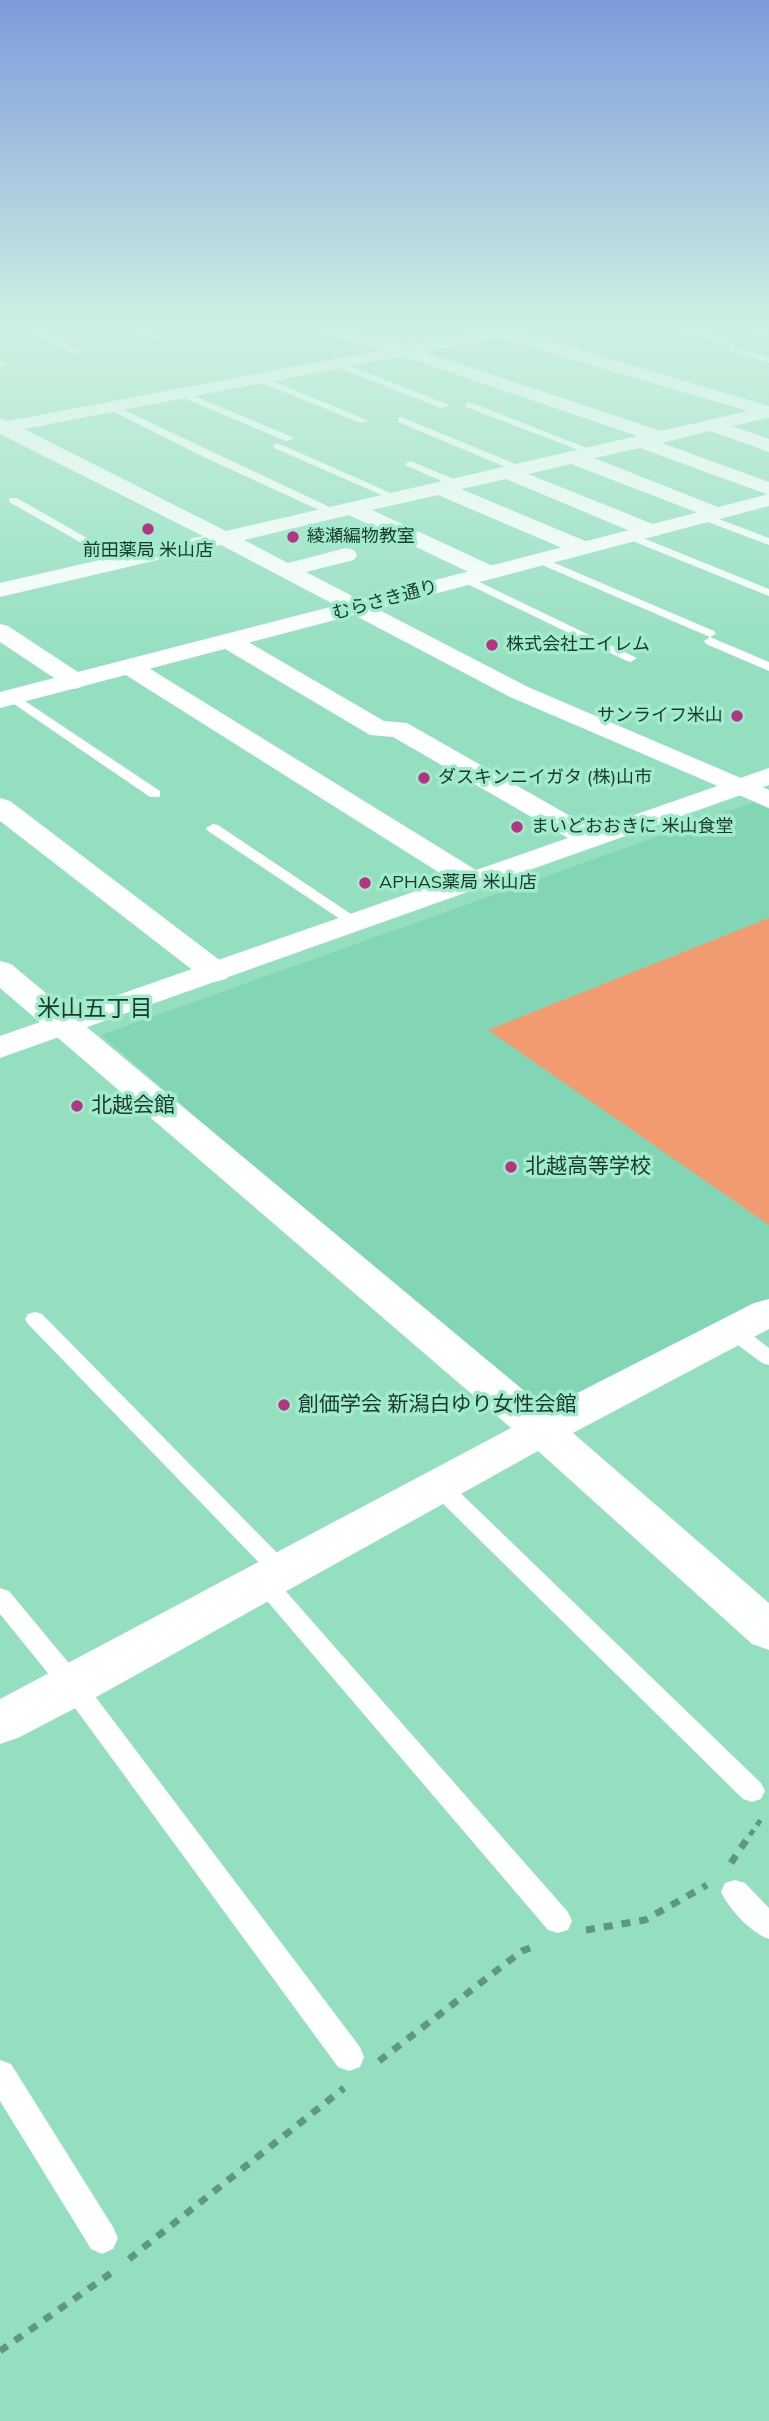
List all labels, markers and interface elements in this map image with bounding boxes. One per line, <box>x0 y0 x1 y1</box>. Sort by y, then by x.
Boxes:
marker: 前田薬局 米山店 <box>140 521 156 537</box>
place label: 綾瀬編物教室 <box>307 526 415 548</box>
marker: 綾瀬編物教室 <box>285 529 301 545</box>
place label: 前田薬局 米山店 <box>83 540 213 562</box>
street label: むらさき通り <box>330 576 440 624</box>
place label: 株式会社エイレム <box>506 634 650 656</box>
marker: 株式会社エイレム <box>484 637 500 653</box>
place label: サンライフ米山 <box>597 705 723 727</box>
marker: サンライフ米山 <box>729 708 745 724</box>
place label: ダスキンニイガタ (株)山市 <box>438 767 652 789</box>
marker: ダスキンニイガタ (株)山市 <box>416 770 432 786</box>
place label: まいどおおきに 米山食堂 <box>531 816 734 838</box>
marker: まいどおおきに 米山食堂 <box>509 819 525 835</box>
place label: APHAS薬局 米山店 <box>379 872 537 894</box>
marker: APHAS薬局 米山店 <box>357 875 373 891</box>
district label: 米山五丁目 <box>38 995 152 1023</box>
place label: 北越会館 <box>91 1093 175 1119</box>
marker: 北越会館 <box>69 1098 85 1114</box>
place label: 北越高等学校 <box>525 1154 651 1180</box>
marker: 北越高等学校 <box>503 1159 519 1175</box>
place label: 創価学会 新潟白ゆり女性会館 <box>298 1392 576 1418</box>
marker: 創価学会 新潟白ゆり女性会館 <box>276 1397 292 1413</box>

